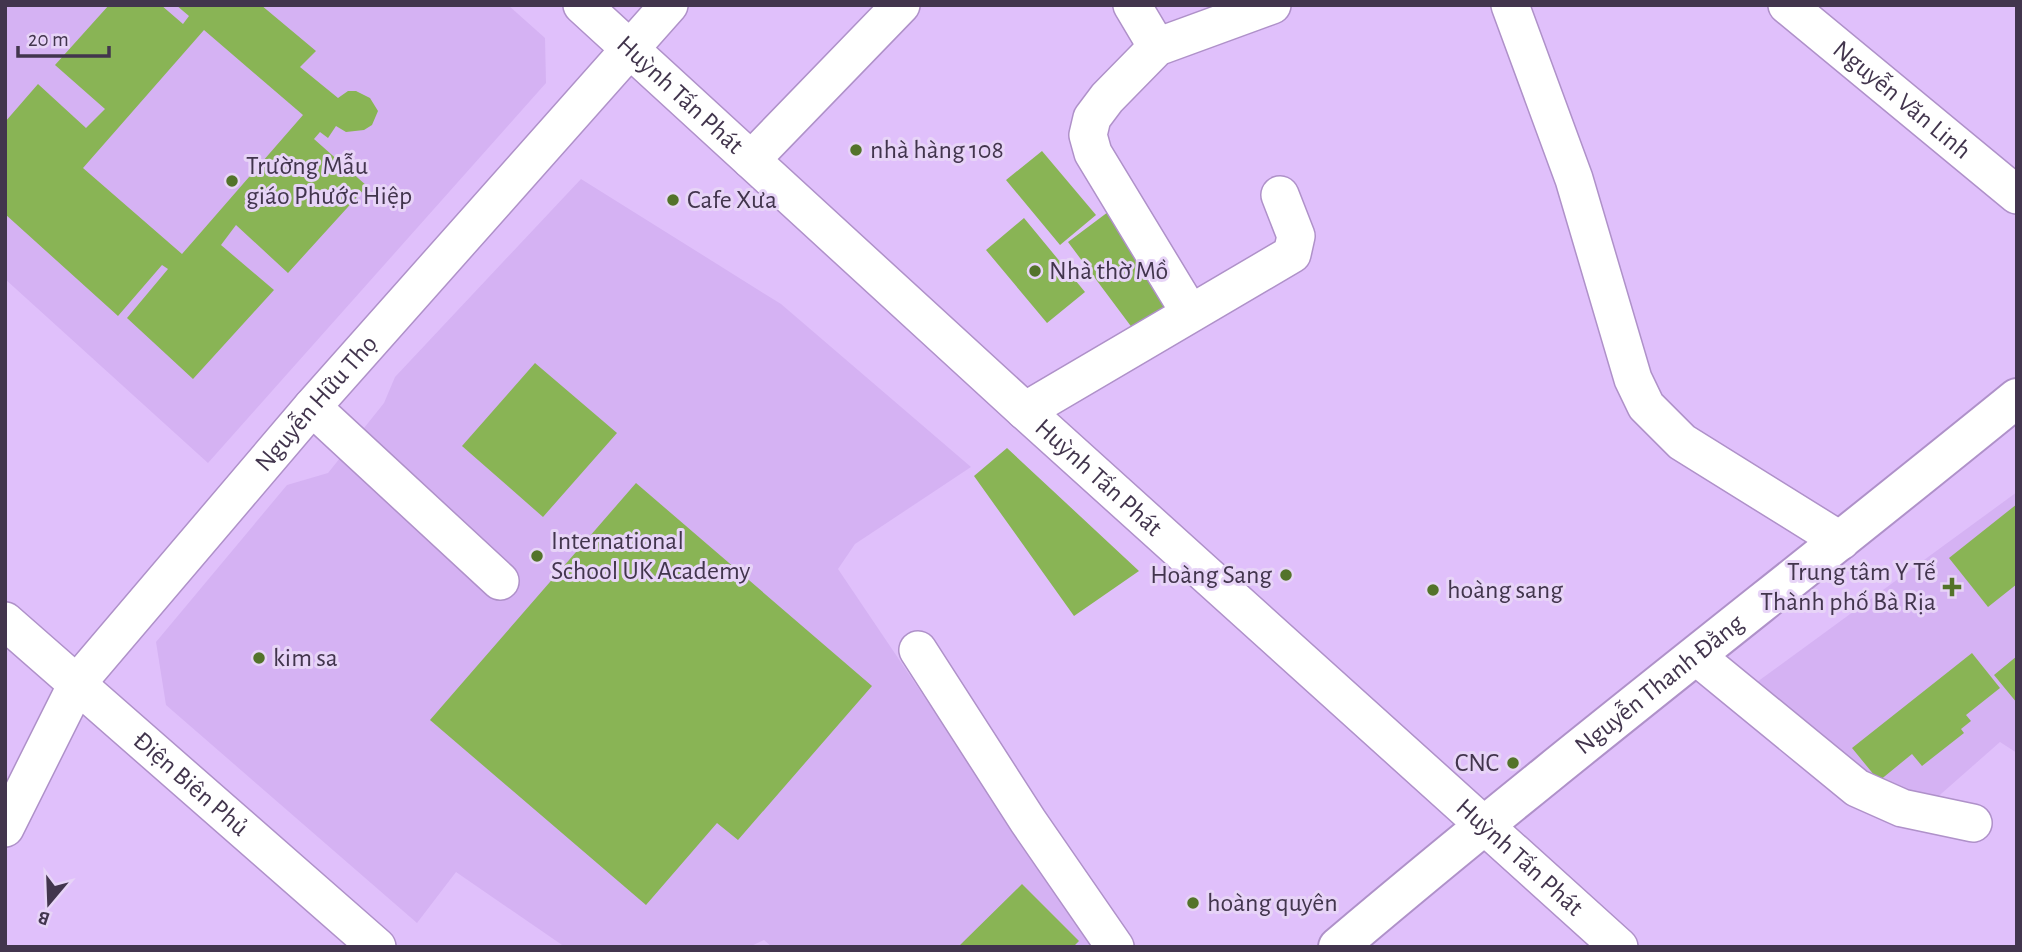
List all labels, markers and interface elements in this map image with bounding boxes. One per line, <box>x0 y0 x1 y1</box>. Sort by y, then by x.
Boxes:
scale bar <box>18 14 108 58</box>
text: 20 m <box>28 29 69 50</box>
street label: Huỳnh Tấn Phát <box>612 31 748 159</box>
street label: Nguyễn Văn Linh <box>1828 36 1976 164</box>
place label: nhà hàng 108 <box>870 137 1004 163</box>
marker: nhà hàng 108 <box>848 142 864 158</box>
place label: Trường Mẫu giáo Phước Hiệp <box>246 152 412 209</box>
marker: Trường Mẫu giáo Phước Hiệp <box>224 173 240 189</box>
place label: Cafe Xưa <box>687 187 777 213</box>
marker: Cafe Xưa <box>665 192 681 208</box>
place label: Nhà thờ Mồ <box>1049 258 1168 284</box>
marker: Nhà thờ Mồ <box>1027 263 1043 279</box>
street label: Nguyễn Hữu Thọ <box>250 330 382 476</box>
street label: Huỳnh Tấn Phát <box>1030 414 1167 541</box>
place label: International School UK Academy <box>551 528 750 584</box>
marker: International School UK Academy <box>529 548 545 564</box>
place label: Trung tâm Y Tế Thành phố Bà Rịa <box>1760 559 1936 615</box>
place label: Hoàng Sang <box>1150 562 1272 588</box>
marker: Hoàng Sang <box>1278 567 1294 583</box>
place label: hoàng sang <box>1447 577 1563 603</box>
marker: Trung tâm Y Tế Thành phố Bà Rịa <box>1942 577 1962 597</box>
marker: hoàng sang <box>1425 582 1441 598</box>
street label: Nguyễn Thanh Đằng <box>1570 609 1749 759</box>
place label: kim sa <box>273 645 338 671</box>
marker: kim sa <box>251 650 267 666</box>
street label: Điện Biên Phủ <box>128 727 253 841</box>
place label: CNC <box>1455 750 1499 776</box>
marker: CNC <box>1505 755 1521 771</box>
street label: Huỳnh Tấn Phát <box>1451 794 1588 921</box>
north arrow <box>14 868 84 938</box>
place label: hoàng quyên <box>1207 890 1338 916</box>
marker: hoàng quyên <box>1185 895 1201 911</box>
text: B <box>36 907 52 928</box>

